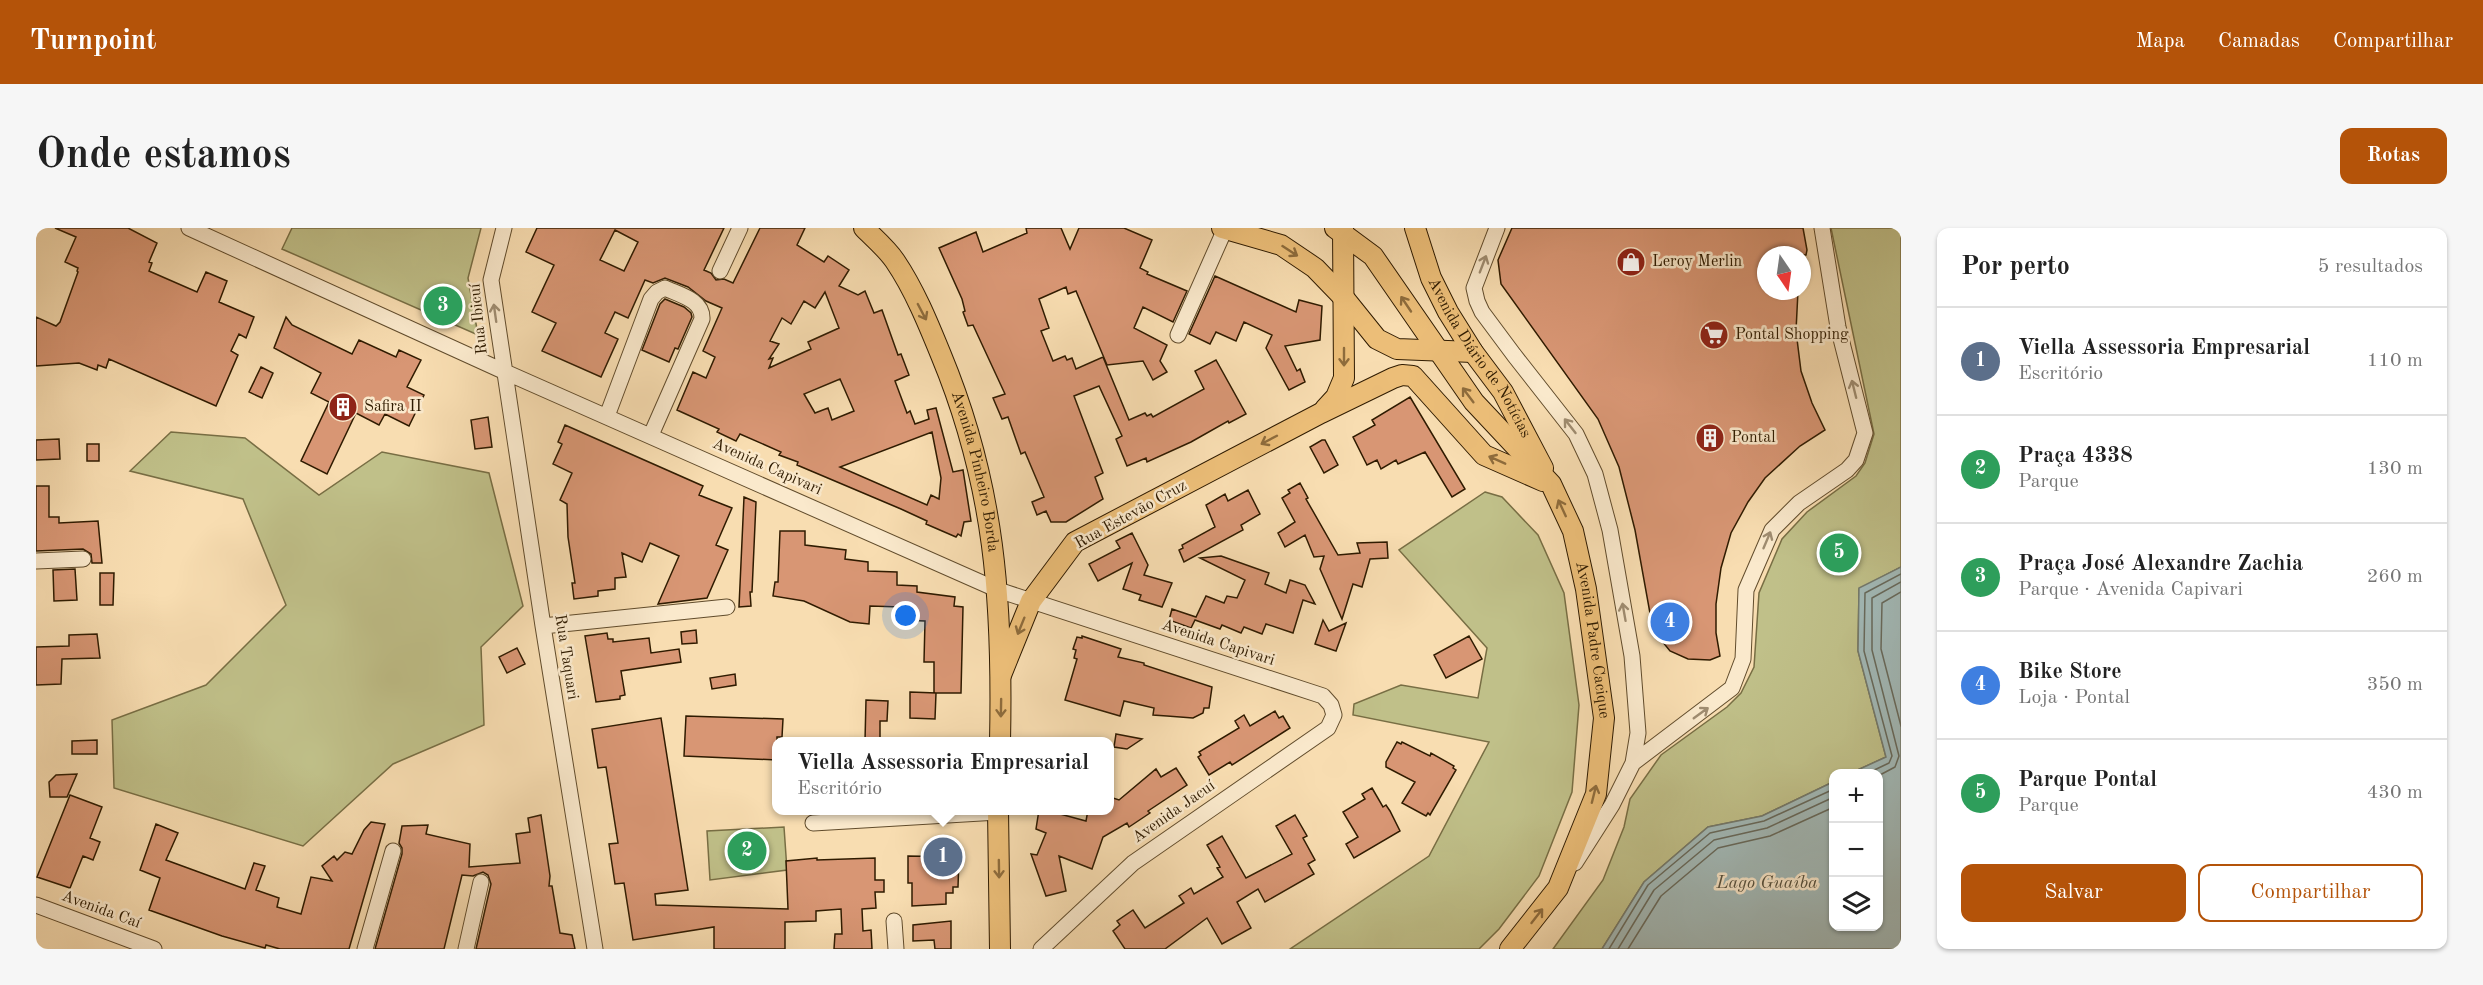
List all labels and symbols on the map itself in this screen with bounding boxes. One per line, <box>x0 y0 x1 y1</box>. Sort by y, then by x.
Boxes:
one-way arrow <box>1281 245 1298 257</box>
shop icon: Leroy Merlin <box>1615 246 1647 278</box>
north arrow <box>1757 246 1811 300</box>
place label: Leroy Merlin <box>1652 254 1743 270</box>
one-way arrow <box>1478 256 1489 274</box>
street label: Avenida Diário de Notícias <box>1424 275 1534 441</box>
street label: Rua Ibicuí <box>467 282 491 355</box>
pin: 3 <box>424 284 462 328</box>
one-way arrow <box>1399 295 1412 312</box>
one-way arrow <box>916 302 928 320</box>
one-way arrow <box>490 303 501 323</box>
supermarket icon: Pontal Shopping <box>1698 319 1730 351</box>
place label: Pontal Shopping <box>1735 327 1849 343</box>
one-way arrow <box>1338 346 1350 366</box>
one-way arrow <box>1847 380 1859 399</box>
one-way arrow <box>1462 387 1475 403</box>
street label: Avenida Pinheiro Borda <box>948 389 1001 553</box>
building icon: Safira II <box>327 391 359 423</box>
place label: Safira II <box>364 399 422 415</box>
one-way arrow <box>1564 419 1577 435</box>
building icon: Pontal <box>1694 422 1726 454</box>
place label: Pontal <box>1731 430 1775 446</box>
one-way arrow <box>1261 435 1279 447</box>
street label: Avenida Capivari <box>710 436 824 498</box>
one-way arrow <box>1488 454 1506 465</box>
street label: Rua Estevão Cruz <box>1072 478 1190 552</box>
one-way arrow <box>1555 499 1567 517</box>
pin: 5 <box>1820 530 1858 576</box>
one-way arrow <box>1762 531 1774 549</box>
street label: Avenida Padre Cacique <box>1572 560 1612 720</box>
pin: 4 <box>1650 600 1690 644</box>
your location <box>891 601 920 630</box>
one-way arrow <box>1619 603 1630 622</box>
street label: Rua Taquari <box>551 613 581 701</box>
one-way arrow <box>1015 616 1026 635</box>
street label: Avenida Capivari <box>1159 617 1277 669</box>
one-way arrow <box>995 698 1006 718</box>
one-way arrow <box>1692 707 1708 719</box>
street label: Avenida Jacuí <box>1130 777 1219 846</box>
one-way arrow <box>1589 785 1601 804</box>
pin: 2 <box>728 828 766 874</box>
pin: 1 <box>924 834 962 880</box>
one-way arrow <box>993 858 1005 878</box>
water label: Lago Guaíba <box>1715 874 1818 892</box>
street label: Avenida Caí <box>59 888 143 932</box>
one-way arrow <box>1530 908 1543 924</box>

